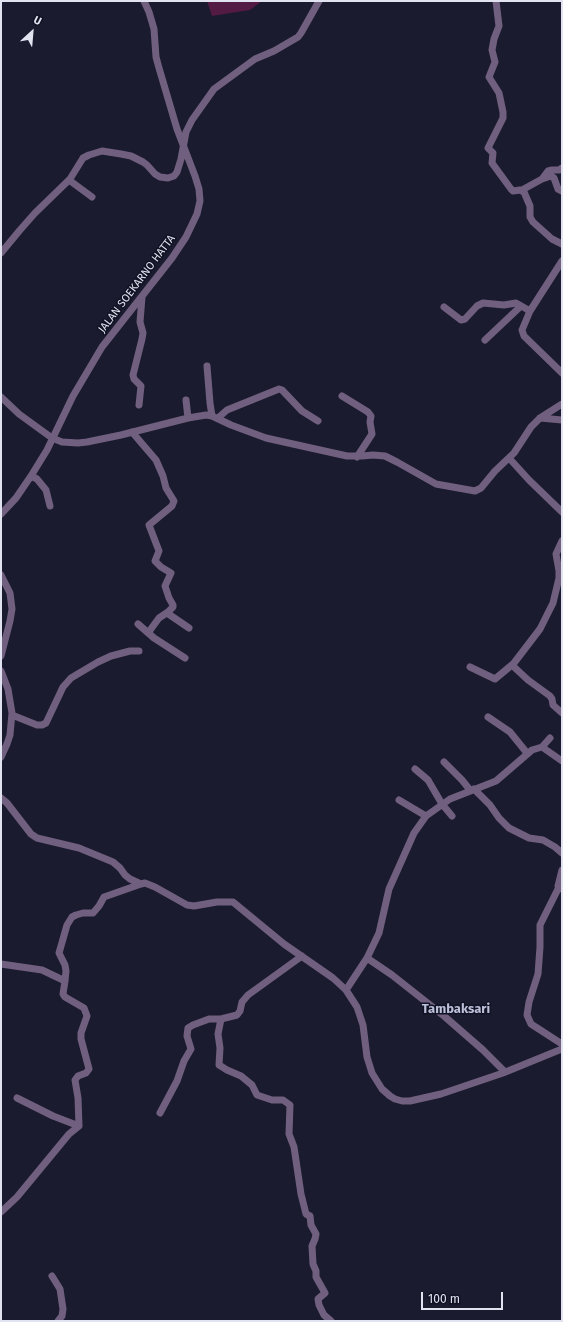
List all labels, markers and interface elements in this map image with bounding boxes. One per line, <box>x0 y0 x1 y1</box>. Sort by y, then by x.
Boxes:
north arrow <box>12 12 52 52</box>
text: U <box>31 13 44 28</box>
street label: JALAN SOEKARNO HATTA <box>96 232 178 336</box>
district label: Tambaksari <box>422 1001 490 1017</box>
scale bar <box>423 1284 505 1310</box>
text: 100 m <box>428 1292 460 1306</box>

